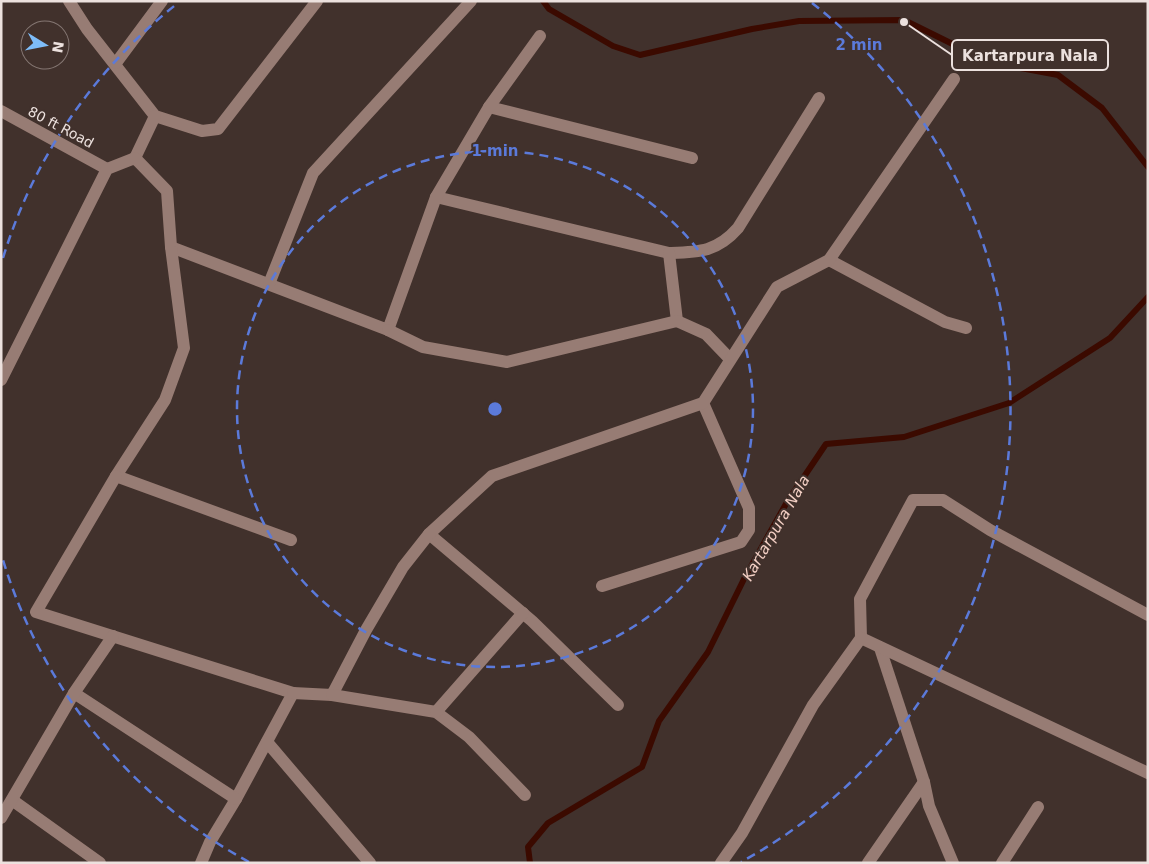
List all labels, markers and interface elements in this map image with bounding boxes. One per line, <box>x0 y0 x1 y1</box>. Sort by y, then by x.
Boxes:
north arrow <box>20 20 70 70</box>
text: 2 min <box>835 36 883 54</box>
text: N <box>49 40 67 54</box>
callout: Kartarpura Nala <box>952 40 1108 70</box>
text: Kartarpura Nala <box>962 47 1098 65</box>
street label: 80 ft Road <box>25 103 97 151</box>
text: 1 min <box>471 142 519 160</box>
centre of rings <box>486 400 504 418</box>
water label: Kartarpura Nala <box>738 472 814 584</box>

